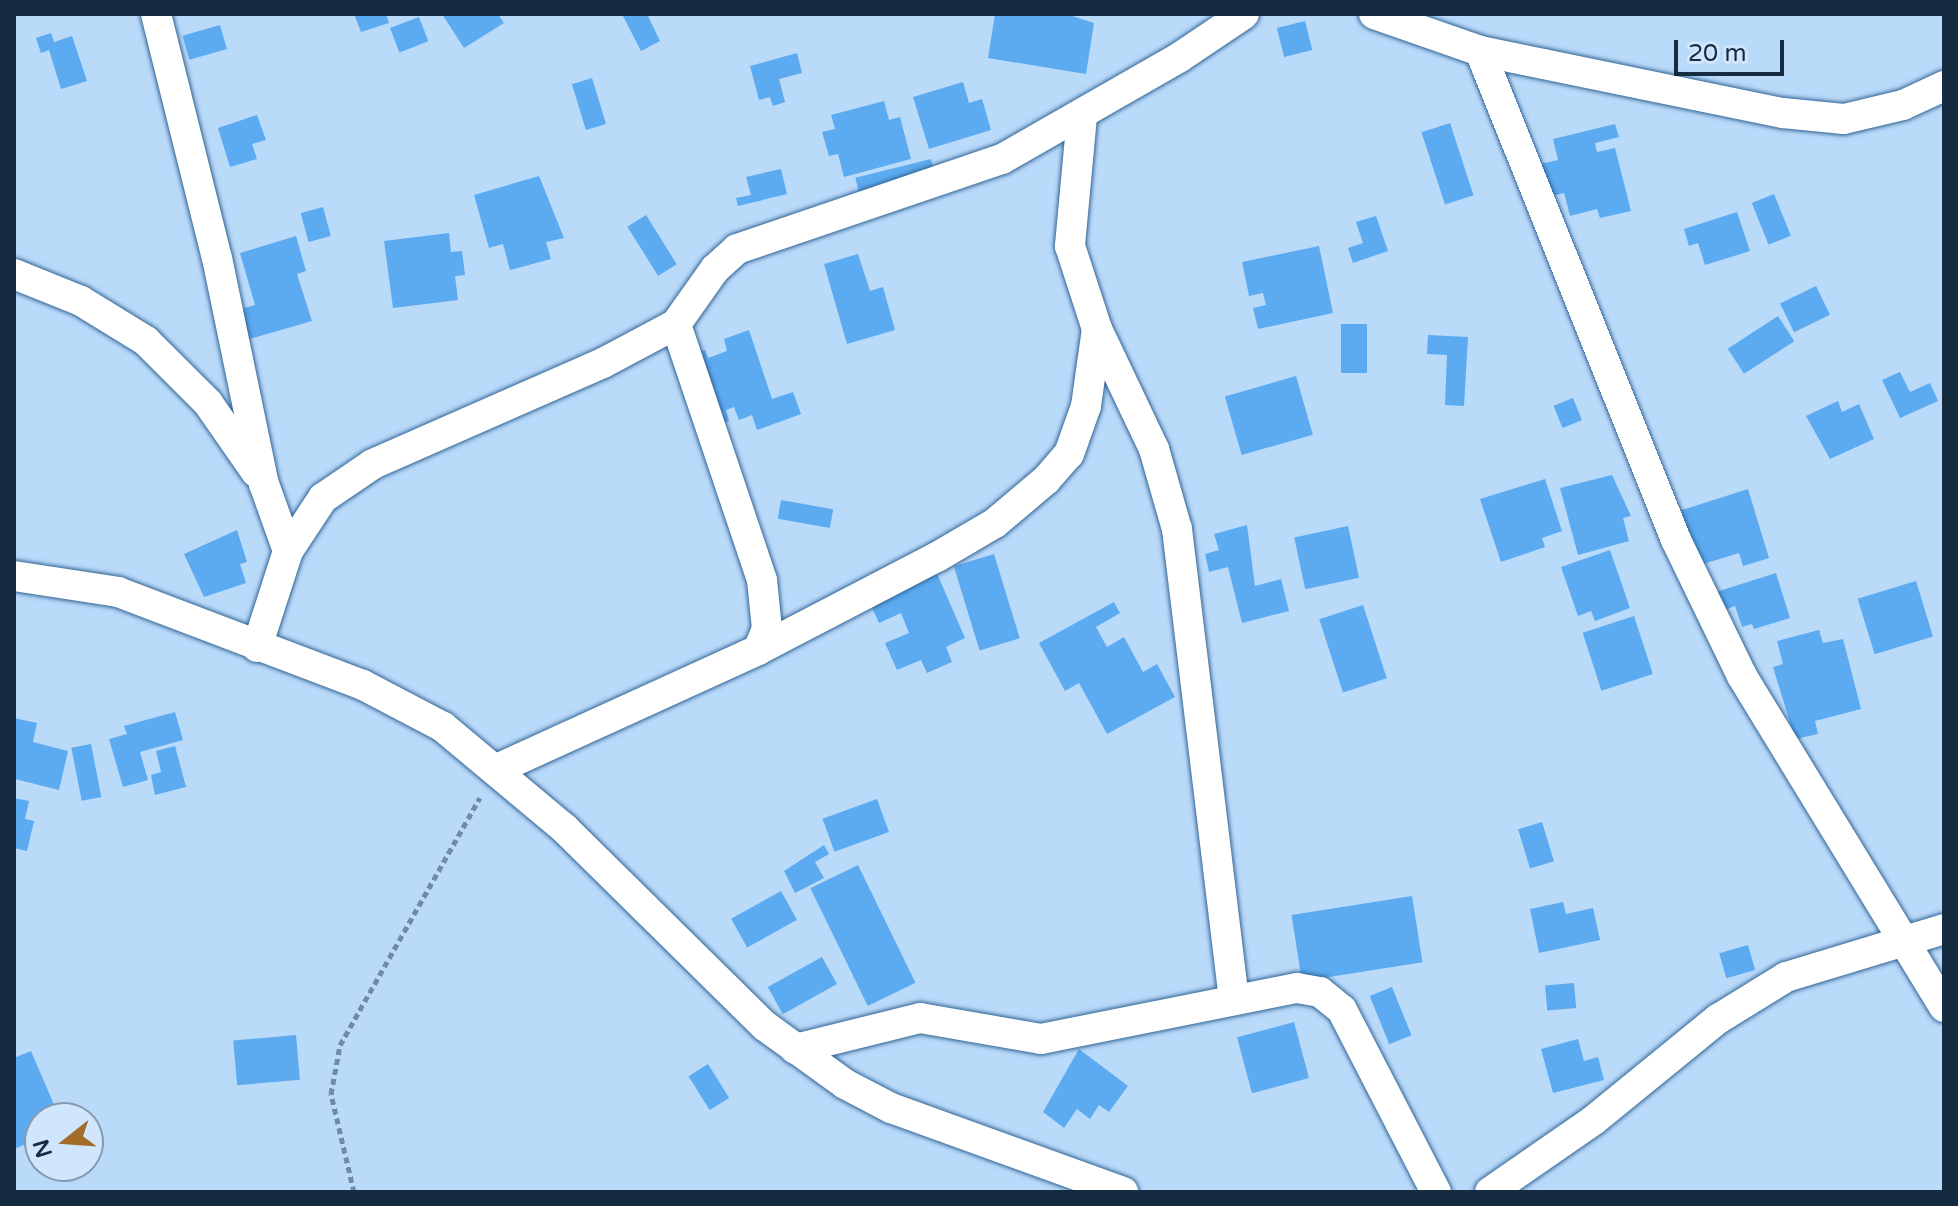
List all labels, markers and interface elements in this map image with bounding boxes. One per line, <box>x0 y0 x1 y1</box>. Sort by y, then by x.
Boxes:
scale bar <box>1678 24 1788 74</box>
text: 20 m <box>1688 39 1746 68</box>
north arrow <box>24 1102 104 1182</box>
text: N <box>28 1136 58 1161</box>

